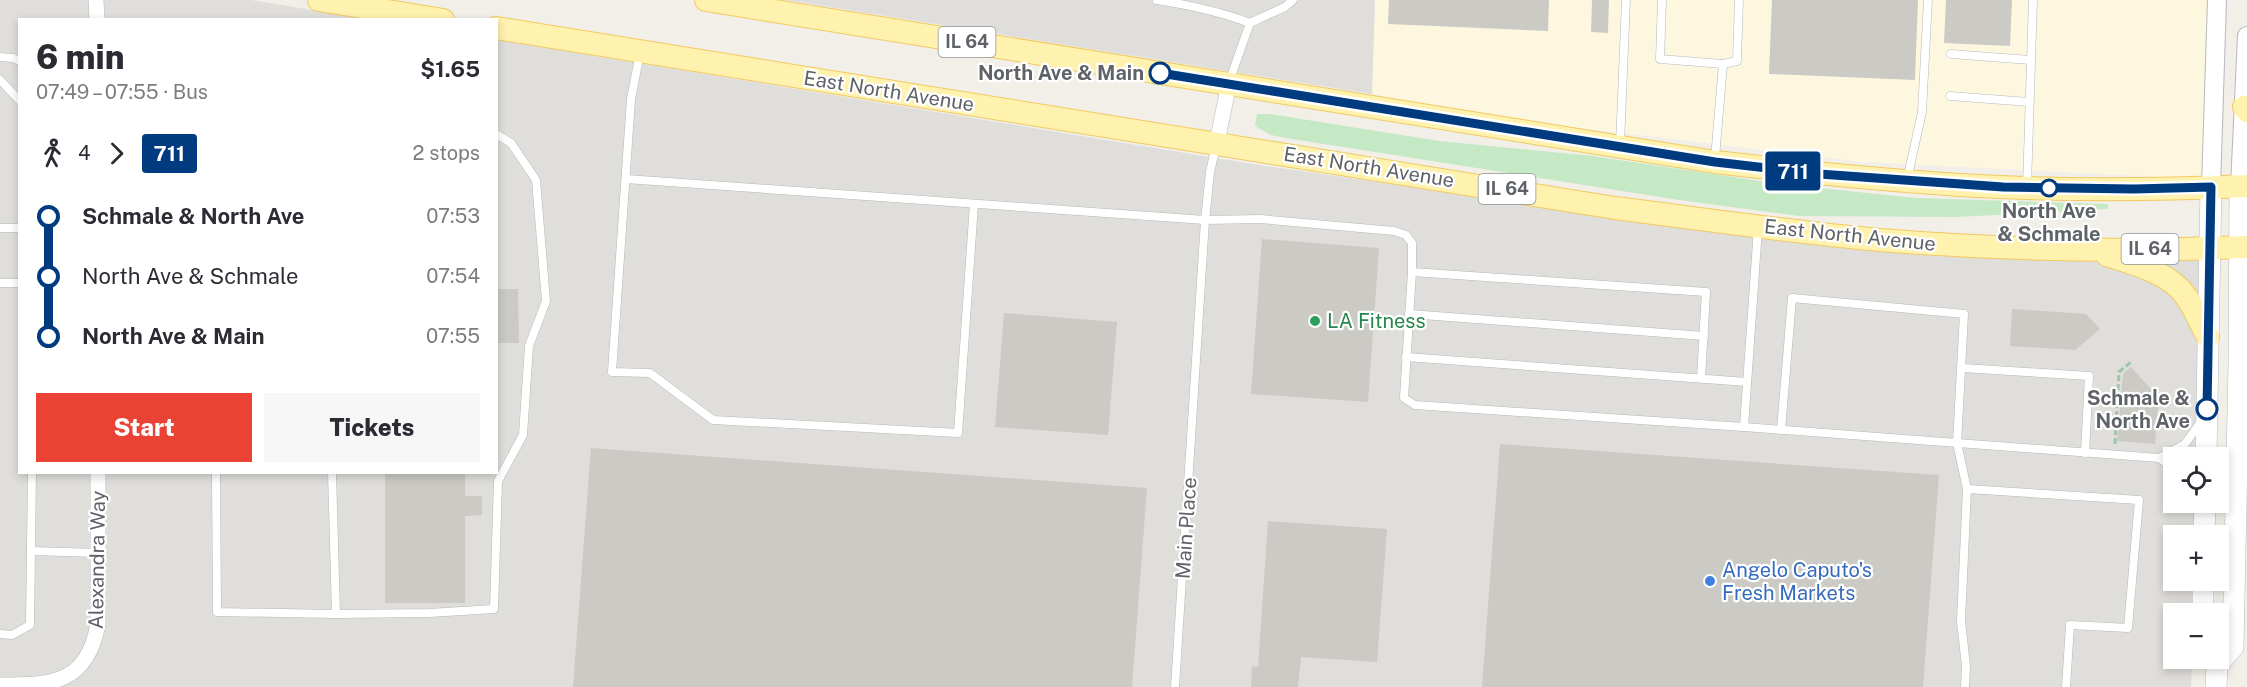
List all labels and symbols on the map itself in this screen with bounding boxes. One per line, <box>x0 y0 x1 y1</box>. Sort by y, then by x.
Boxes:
road number: IL 64 <box>938 27 996 57</box>
place label: North Ave & Main <box>978 61 1144 85</box>
marker: North Ave & Main <box>1149 62 1171 84</box>
street label: East North Avenue <box>802 66 976 116</box>
street label: East North Avenue <box>1282 142 1456 192</box>
line badge: 711 <box>1758 152 1828 190</box>
road number: IL 64 <box>1478 174 1536 204</box>
marker: North Ave & Schmale <box>2040 179 2058 197</box>
place label: North Ave & Schmale <box>1997 199 2101 246</box>
street label: East North Avenue <box>1763 214 1937 256</box>
road number: IL 64 <box>2122 234 2178 264</box>
place label: LA Fitness <box>1327 309 1426 333</box>
marker: LA Fitness <box>1308 314 1322 328</box>
place label: Schmale & North Ave <box>2087 386 2190 433</box>
marker: Schmale & North Ave <box>2196 398 2218 420</box>
street label: Main Place <box>1170 476 1202 580</box>
street label: Alexandra Way <box>84 490 110 629</box>
place label: Angelo Caputo's Fresh Markets <box>1722 558 1872 605</box>
marker: Angelo Caputo's Fresh Markets <box>1703 574 1717 588</box>

